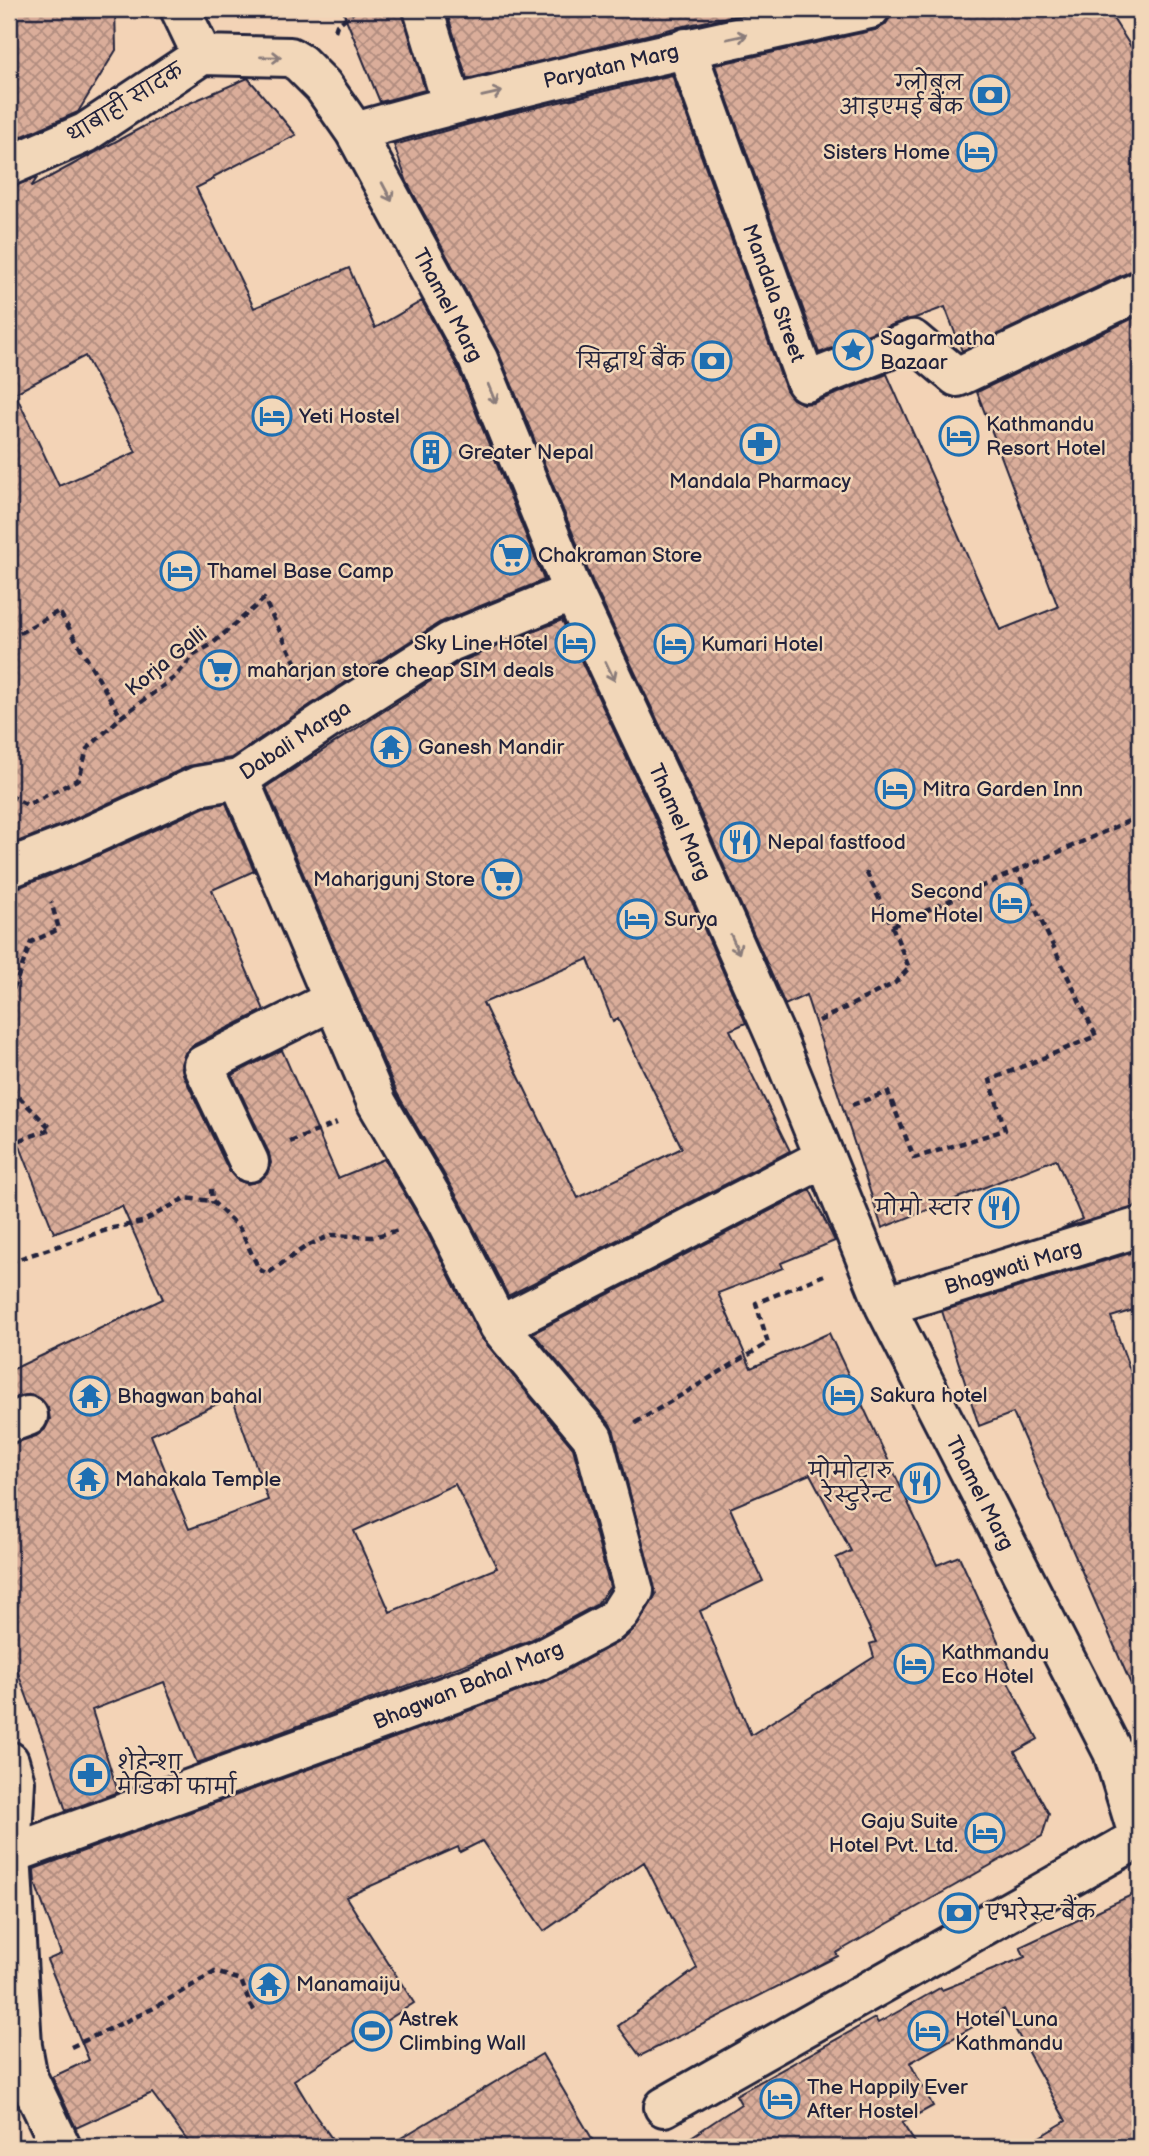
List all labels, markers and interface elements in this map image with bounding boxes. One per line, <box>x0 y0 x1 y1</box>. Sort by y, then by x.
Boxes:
one-way arrow <box>725 30 748 44</box>
street label: Paryatan Marg <box>541 39 681 94</box>
one-way arrow <box>259 50 282 64</box>
street label: थाबाही सादक <box>61 54 189 149</box>
place label: ग्लोबल आइएमई बैंक <box>839 67 965 120</box>
bank icon: ग्लोबल आइएमई बैंक <box>969 74 1011 116</box>
one-way arrow <box>480 87 502 100</box>
hotel icon: Sisters Home <box>956 131 998 173</box>
place label: Sisters Home <box>823 140 950 165</box>
one-way arrow <box>381 181 395 202</box>
street label: Mandala Street <box>737 221 810 366</box>
street label: Thamel Marg <box>407 244 488 366</box>
place label: Sagarmatha Bazaar <box>880 326 995 375</box>
place icon: Sagarmatha Bazaar <box>832 329 874 371</box>
bank icon: सिद्धार्थ बैंक <box>691 340 733 382</box>
place label: सिद्धार्थ बैंक <box>576 342 687 374</box>
one-way arrow <box>487 382 500 404</box>
hotel icon: Yeti Hostel <box>251 395 293 437</box>
place label: Yeti Hostel <box>298 404 400 429</box>
place label: Kathmandu Resort Hotel <box>986 412 1106 461</box>
hotel icon: Kathmandu Resort Hotel <box>938 415 980 457</box>
pharmacy icon: Mandala Pharmacy <box>739 423 781 465</box>
building icon: Greater Nepal <box>410 431 452 473</box>
place label: Greater Nepal <box>458 440 594 465</box>
place label: Mandala Pharmacy <box>669 469 851 494</box>
supermarket icon: Chakraman Store <box>490 534 532 576</box>
place label: Chakraman Store <box>538 543 702 568</box>
hotel icon: Thamel Base Camp <box>159 550 201 592</box>
place label: Thamel Base Camp <box>207 559 394 584</box>
street label: Korja Galli <box>121 621 212 702</box>
hotel icon: Sky Line Hotel <box>554 622 596 664</box>
hotel icon: Kumari Hotel <box>653 623 695 665</box>
place label: Sky Line Hotel <box>414 631 548 656</box>
place label: Kumari Hotel <box>701 632 823 657</box>
supermarket icon: maharjan store cheap SIM deals <box>199 649 241 691</box>
place label: maharjan store cheap SIM deals <box>247 658 554 683</box>
one-way arrow <box>604 659 617 681</box>
street label: Dabali Marga <box>235 695 355 786</box>
temple icon: Ganesh Mandir <box>370 726 412 768</box>
place label: Ganesh Mandir <box>418 735 564 760</box>
street label: Thamel Marg <box>643 760 716 884</box>
hotel icon: Mitra Garden Inn <box>874 768 916 810</box>
place label: Mitra Garden Inn <box>922 777 1083 802</box>
restaurant icon: Nepal fastfood <box>719 821 761 863</box>
place label: Nepal fastfood <box>767 830 906 855</box>
supermarket icon: Maharjgunj Store <box>481 858 523 900</box>
place label: Maharjgunj Store <box>313 867 475 892</box>
place label: Second Home Hotel <box>870 879 983 928</box>
hotel icon: Second Home Hotel <box>989 882 1031 924</box>
hotel icon: Surya <box>616 898 658 940</box>
place label: Surya <box>664 907 718 932</box>
one-way arrow <box>729 933 742 954</box>
restaurant icon: मोमो स्टार <box>978 1187 1020 1229</box>
place label: मोमो स्टार <box>874 1191 974 1221</box>
street label: Bhagwati Marg <box>942 1235 1085 1300</box>
hotel icon: Sakura hotel <box>822 1374 864 1416</box>
temple icon: Bhagwan bahal <box>69 1375 111 1417</box>
place label: Sakura hotel <box>870 1383 987 1408</box>
place label: Bhagwan bahal <box>117 1384 262 1409</box>
street label: Thamel Marg <box>940 1432 1019 1555</box>
place label: मोमोटारु रेस्टुरेन्ट <box>808 1454 895 1511</box>
temple icon: Mahakala Temple <box>67 1458 109 1500</box>
restaurant icon: मोमोटारु रेस्टुरेन्ट <box>899 1462 941 1504</box>
place label: Mahakala Temple <box>115 1467 281 1492</box>
street label: Bhagwan Bahal Marg <box>370 1636 567 1735</box>
place label: Kathmandu Eco Hotel <box>941 1640 1049 1689</box>
hotel icon: Kathmandu Eco Hotel <box>893 1643 935 1685</box>
place label: शेहेन्शा मेडिको फार्मा <box>116 1745 238 1800</box>
pharmacy icon: शेहेन्शा मेडिको फार्मा <box>69 1754 111 1796</box>
place label: Gaju Suite Hotel Pvt. Ltd. <box>829 1809 958 1858</box>
hotel icon: Gaju Suite Hotel Pvt. Ltd. <box>964 1812 1006 1854</box>
bank icon: एभरेस्ट बैंक <box>938 1892 980 1934</box>
place label: एभरेस्ट बैंक <box>985 1894 1097 1926</box>
temple icon: Manamaiju <box>248 1963 290 2005</box>
place label: Manamaiju <box>296 1972 401 1997</box>
place label: Astrek Climbing Wall <box>399 2007 526 2056</box>
place label: Hotel Luna Kathmandu <box>955 2007 1063 2056</box>
sports icon: Astrek Climbing Wall <box>351 2010 393 2052</box>
hotel icon: Hotel Luna Kathmandu <box>907 2010 949 2052</box>
place label: The Happily Ever After Hostel <box>807 2075 968 2124</box>
hotel icon: The Happily Ever After Hostel <box>759 2078 801 2120</box>

